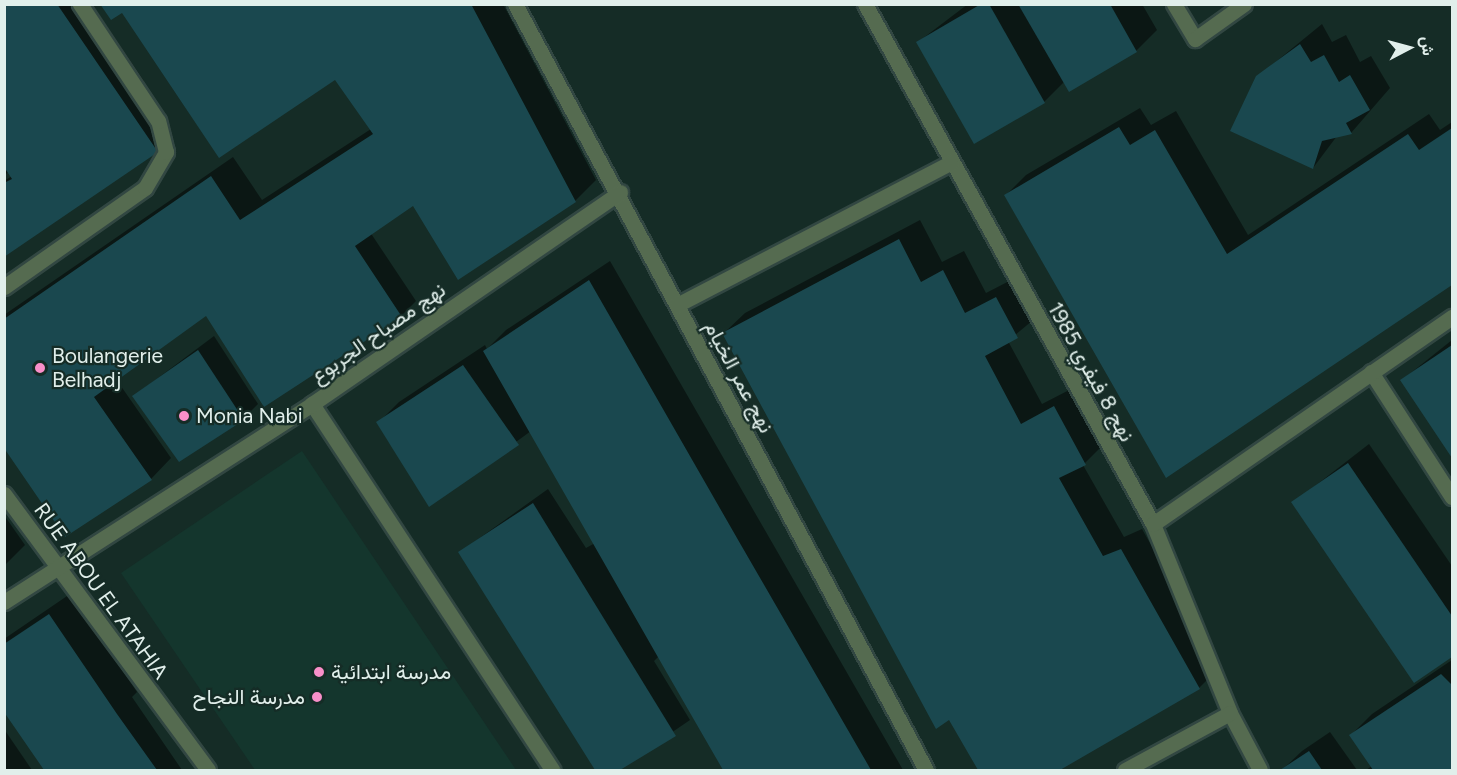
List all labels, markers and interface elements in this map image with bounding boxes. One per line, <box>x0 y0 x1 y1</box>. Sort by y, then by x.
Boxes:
north arrow <box>1379 18 1439 78</box>
text: ش <box>1417 36 1438 57</box>
street label: نهج مصباح الجربوع <box>306 277 450 389</box>
street label: نهج 8 فيفري 1985 <box>1042 298 1140 446</box>
street label: نهج عمر الخيام <box>699 317 779 437</box>
place label: Boulangerie Belhadj <box>52 343 163 393</box>
marker: Boulangerie Belhadj <box>33 361 47 375</box>
place label: Monia Nabi <box>196 403 303 429</box>
marker: Monia Nabi <box>177 409 191 423</box>
street label: RUE ABOU EL ATAHIA <box>29 498 173 684</box>
place label: مدرسة ابتدائية <box>331 659 451 685</box>
marker: مدرسة ابتدائية <box>312 665 326 679</box>
place label: مدرسة النجاح <box>193 684 305 710</box>
marker: مدرسة النجاح <box>310 690 324 704</box>

